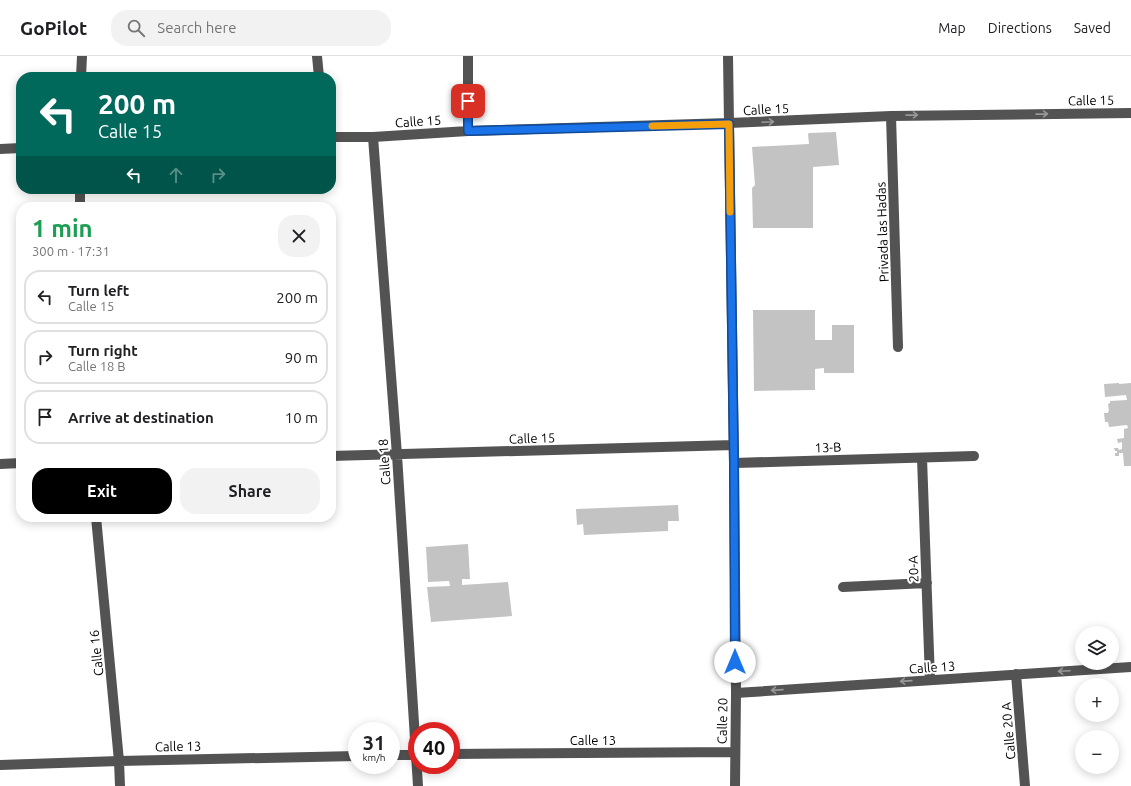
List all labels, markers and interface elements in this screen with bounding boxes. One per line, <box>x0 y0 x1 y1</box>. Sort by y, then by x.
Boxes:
search box <box>111 10 391 46</box>
text: GoPilot <box>20 17 87 39</box>
icon: search <box>125 17 147 39</box>
text: Search here <box>157 19 237 36</box>
text: Map <box>938 20 966 36</box>
text: Directions <box>988 20 1052 36</box>
text: Saved <box>1074 20 1111 36</box>
pin <box>451 84 485 118</box>
icon: left <box>32 88 84 140</box>
text: 200 m <box>98 88 176 119</box>
icon: arrive <box>457 90 479 112</box>
street label: Calle 15 <box>1068 93 1114 107</box>
street label: Calle 15 <box>743 101 789 117</box>
one-way arrow <box>1035 110 1048 118</box>
one-way arrow <box>905 111 918 119</box>
street label: Calle 15 <box>394 112 442 130</box>
one-way arrow <box>761 118 774 125</box>
text: Calle 15 <box>98 121 162 141</box>
icon: left <box>123 164 145 186</box>
icon: ahead <box>165 164 187 186</box>
icon: right <box>207 164 229 186</box>
street label: Privada las Hadas <box>873 181 891 282</box>
text: 1 min <box>32 215 93 242</box>
button: close <box>278 215 320 257</box>
text: 300 m · 17:31 <box>32 244 110 258</box>
text: Turn left <box>68 282 129 299</box>
icon: left <box>34 286 56 308</box>
text: 200 m <box>276 289 318 306</box>
text: Calle 15 <box>68 299 114 313</box>
text: Turn right <box>68 342 138 359</box>
icon: right <box>34 346 56 368</box>
text: 90 m <box>285 349 318 366</box>
text: Calle 18 B <box>68 359 126 373</box>
icon: arrive <box>34 406 56 428</box>
text: Arrive at destination <box>68 409 214 426</box>
text: 10 m <box>285 409 318 426</box>
street label: Calle 15 <box>509 430 555 446</box>
street label: Calle 18 <box>375 438 393 486</box>
street label: 13-B <box>814 440 842 454</box>
button: Exit <box>32 468 172 514</box>
button: Share <box>180 468 320 514</box>
street label: 20-A <box>906 555 920 583</box>
map controls <box>1075 626 1119 774</box>
button: layers <box>1075 626 1119 670</box>
street label: Calle 16 <box>87 629 105 677</box>
position arrow <box>714 641 756 683</box>
street label: Calle 13 <box>908 658 956 676</box>
one-way arrow <box>1058 668 1071 675</box>
one-way arrow <box>900 678 913 685</box>
button: + <box>1075 678 1119 722</box>
one-way arrow <box>771 687 784 694</box>
street label: Calle 20 <box>715 698 729 744</box>
street label: Calle 20 A <box>998 701 1017 760</box>
speed limit sign: 40 <box>408 722 460 774</box>
button: − <box>1075 730 1119 774</box>
text: 31 <box>363 731 385 754</box>
street label: Calle 13 <box>570 733 616 747</box>
street label: Calle 13 <box>155 739 201 753</box>
text: km/h <box>362 752 386 763</box>

